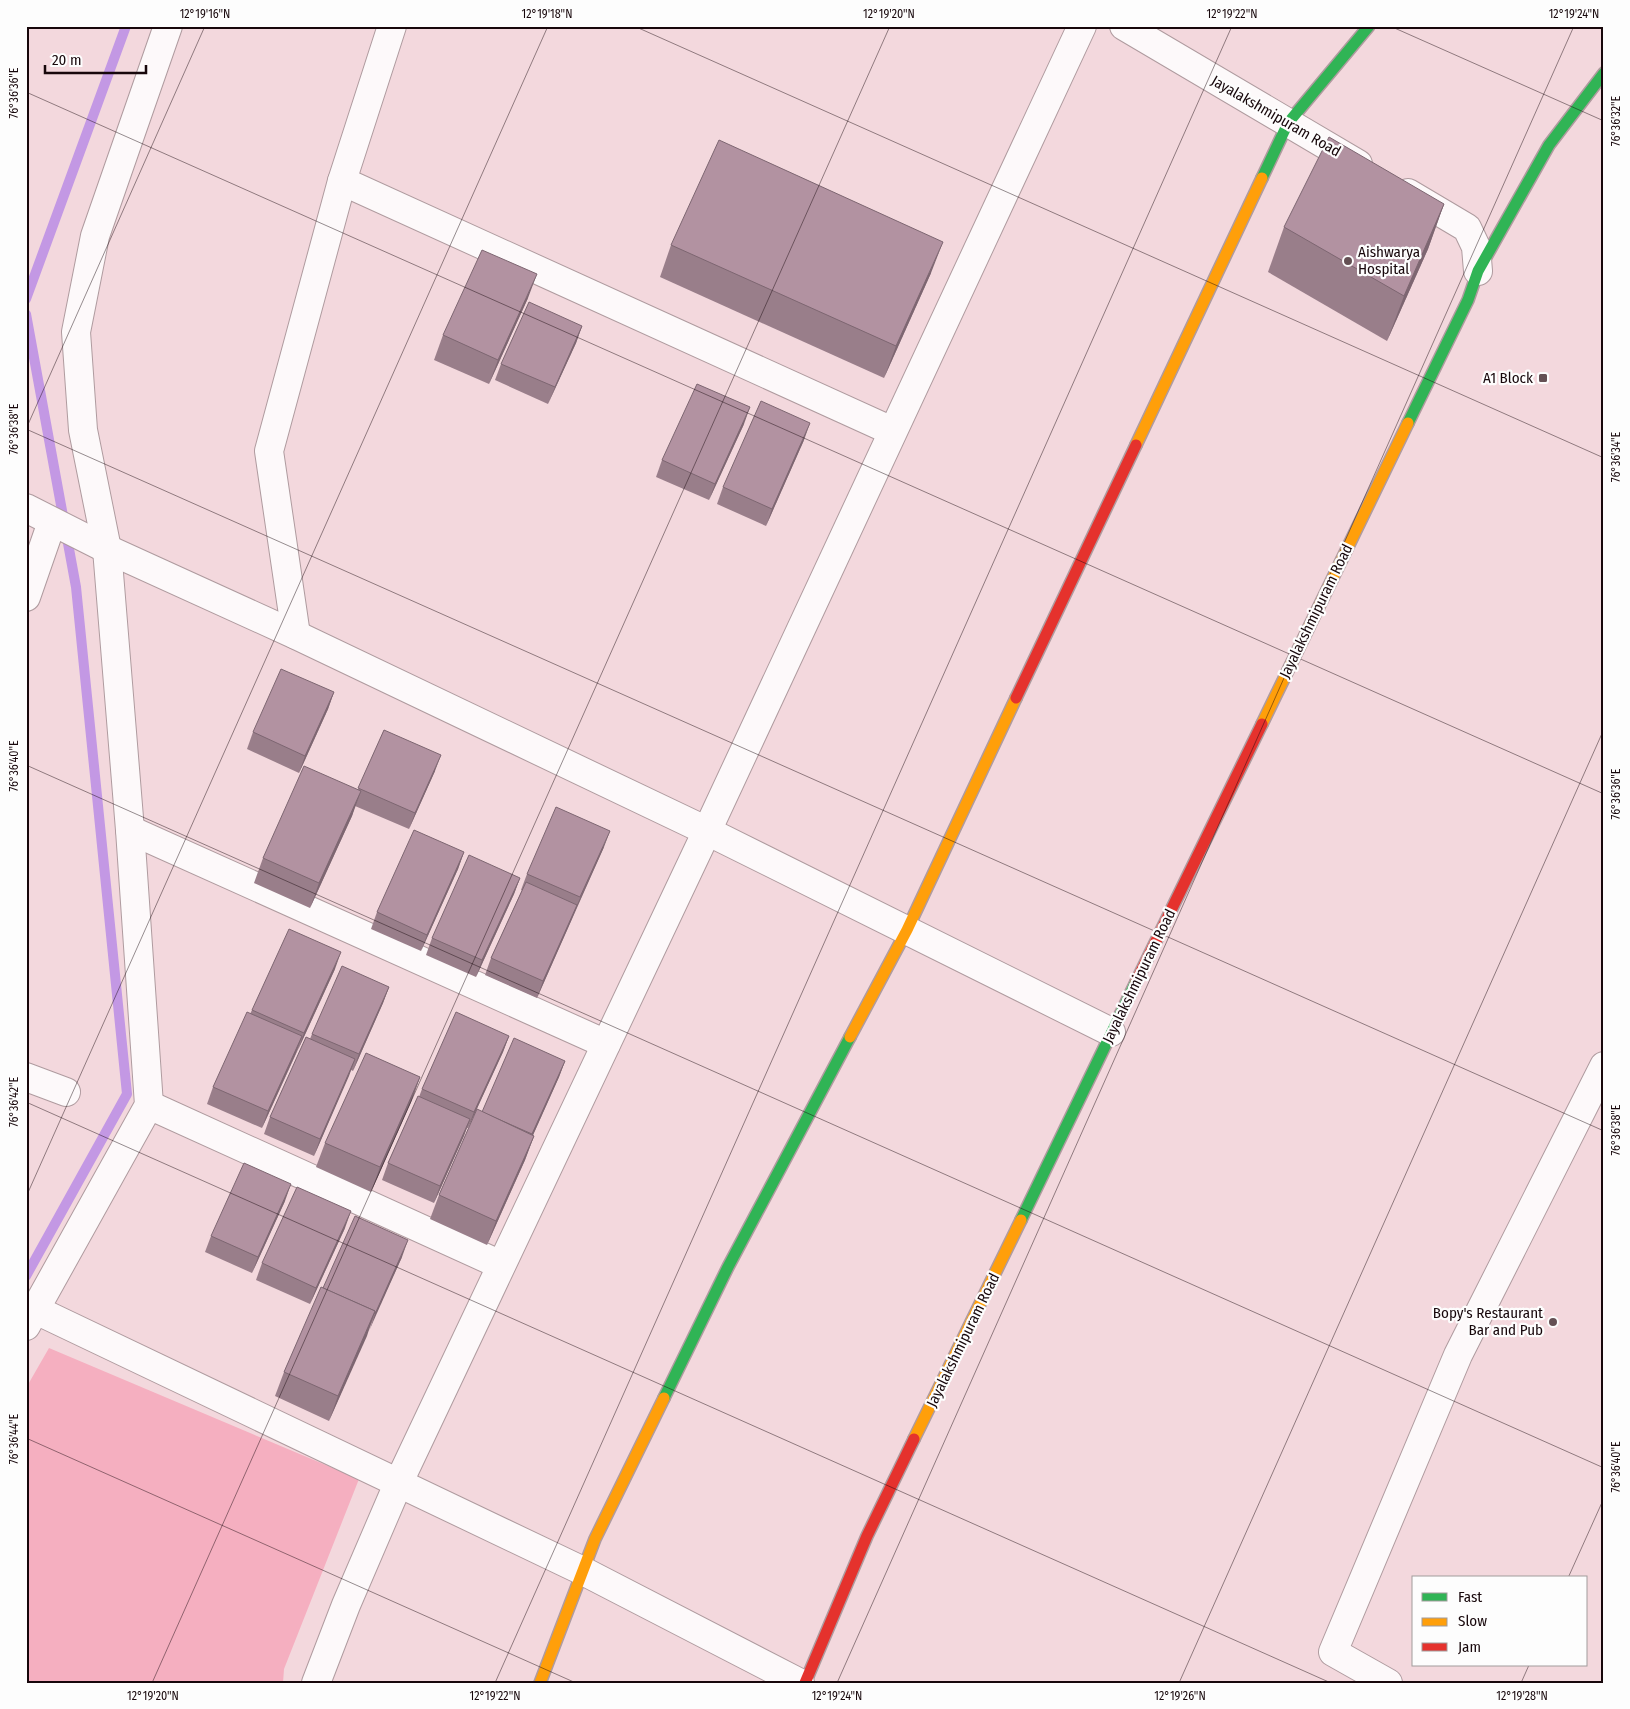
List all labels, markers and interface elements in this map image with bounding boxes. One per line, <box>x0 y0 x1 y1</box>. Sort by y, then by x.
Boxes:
text: 12°19'16"N <box>180 7 230 21</box>
text: 12°19'18"N <box>522 7 572 21</box>
text: 12°19'20"N <box>863 7 915 21</box>
text: 12°19'22"N <box>1207 7 1257 21</box>
text: 12°19'24"N <box>1549 7 1599 21</box>
scale bar <box>45 42 146 74</box>
text: 20 m <box>52 51 82 69</box>
text: 76°36'36"E <box>7 67 21 118</box>
street label: Jayalakshmipuram Road <box>1208 72 1344 160</box>
text: 76°36'32"E <box>1609 95 1623 146</box>
place label: Aishwarya Hospital <box>1358 243 1420 278</box>
marker: Aishwarya Hospital <box>1342 255 1354 267</box>
place label: A1 Block <box>1483 369 1533 387</box>
marker: A1 Block <box>1537 372 1549 384</box>
text: 76°36'38"E <box>7 403 21 455</box>
text: 76°36'34"E <box>1609 431 1623 482</box>
street label: Jayalakshmipuram Road <box>1276 541 1356 681</box>
text: 76°36'40"E <box>7 740 21 792</box>
text: 76°36'36"E <box>1609 768 1623 819</box>
street label: Jayalakshmipuram Road <box>1099 906 1179 1046</box>
text: 76°36'42"E <box>7 1077 21 1127</box>
text: 76°36'38"E <box>1609 1104 1623 1156</box>
street label: Jayalakshmipuram Road <box>923 1270 1003 1410</box>
place label: Bopy's Restaurant Bar and Pub <box>1433 1304 1543 1339</box>
marker: Bopy's Restaurant Bar and Pub <box>1547 1316 1559 1328</box>
text: 76°36'44"E <box>7 1413 21 1464</box>
text: 76°36'40"E <box>1609 1441 1623 1493</box>
legend <box>1412 1576 1588 1666</box>
text: Fast <box>1458 1588 1482 1606</box>
text: Slow <box>1458 1612 1487 1630</box>
text: Jam <box>1458 1638 1481 1656</box>
text: 12°19'20"N <box>127 1689 179 1703</box>
text: 12°19'22"N <box>470 1689 520 1703</box>
text: 12°19'24"N <box>812 1689 862 1703</box>
text: 12°19'26"N <box>1154 1689 1206 1703</box>
text: 12°19'28"N <box>1496 1689 1548 1703</box>

